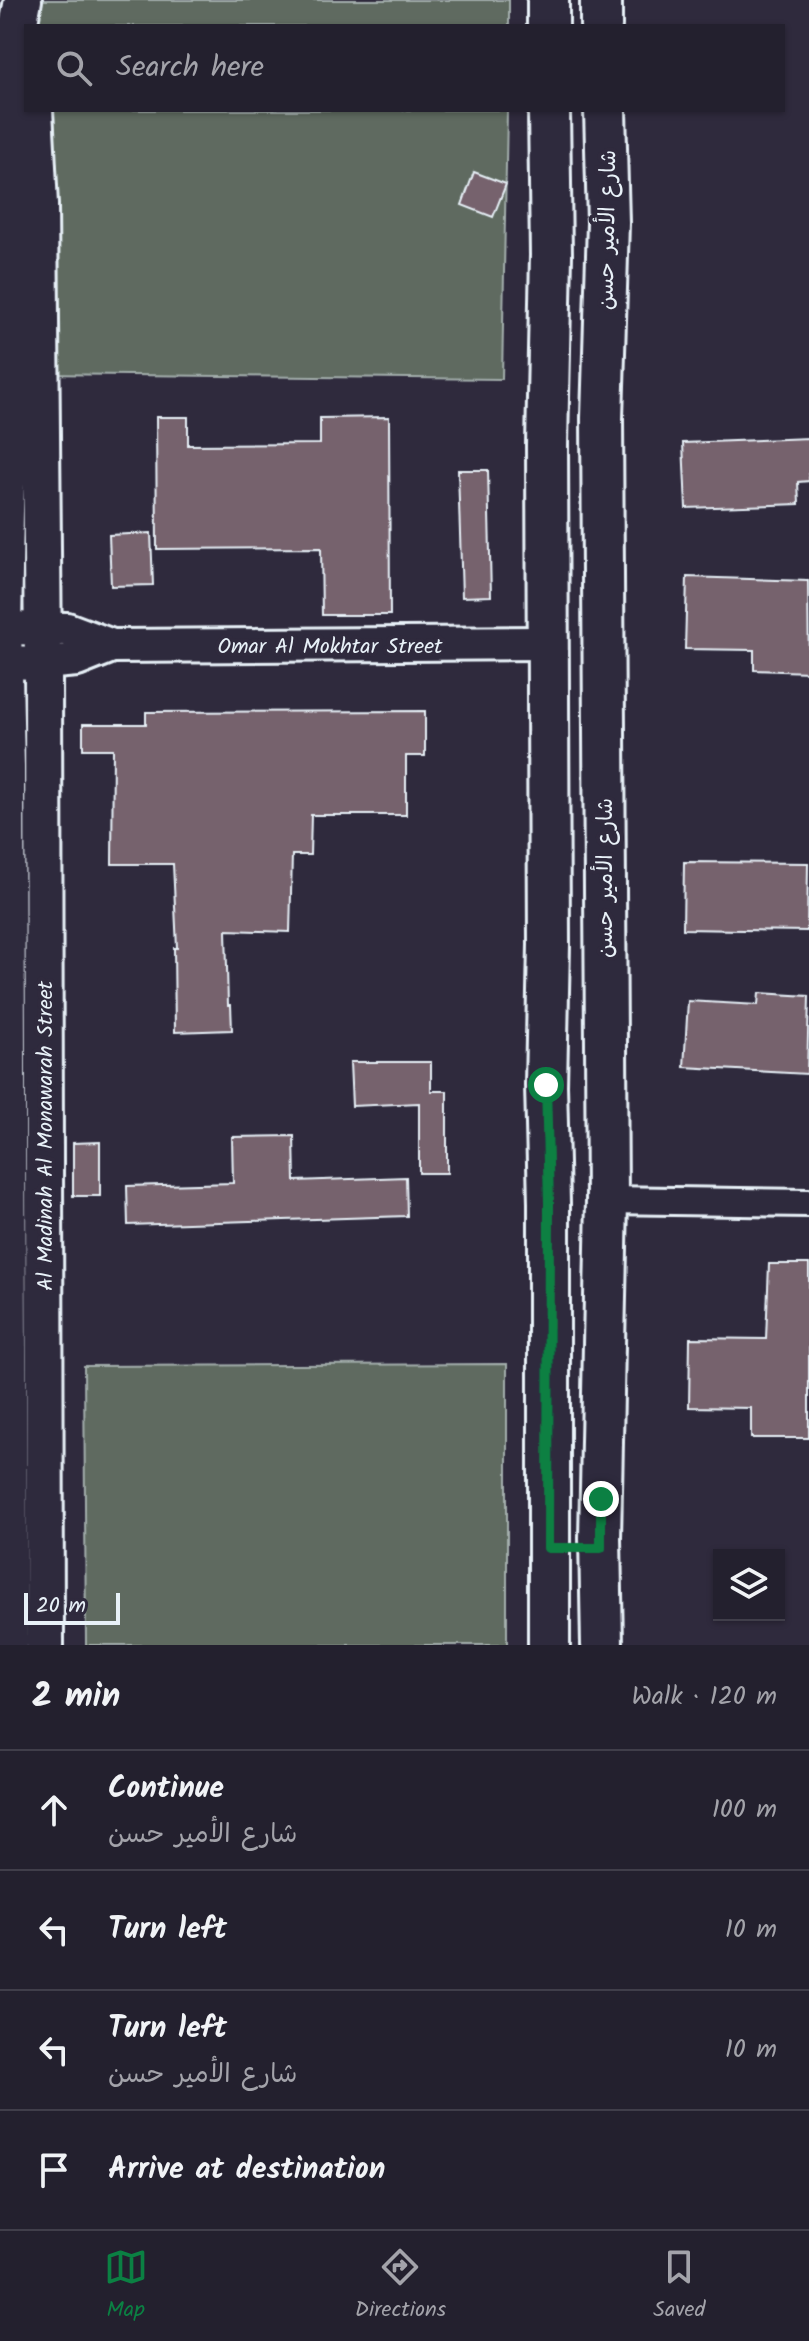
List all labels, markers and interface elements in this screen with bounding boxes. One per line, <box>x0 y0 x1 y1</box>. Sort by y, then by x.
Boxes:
search box <box>24 24 785 112</box>
text: Search here <box>116 44 264 92</box>
icon: search <box>52 46 96 90</box>
street label: شارع الأمير حسن <box>590 150 627 310</box>
street label: Omar Al Mokhtar Street <box>217 630 443 665</box>
street label: شارع الأمير حسن <box>589 798 624 958</box>
street label: Al Madinah Al Monawarah Street <box>29 980 64 1291</box>
route start <box>528 1067 564 1103</box>
route end <box>583 1481 619 1517</box>
map controls <box>713 1549 785 1621</box>
button: layers <box>713 1549 785 1621</box>
scale bar <box>24 1589 120 1625</box>
text: 20 m <box>36 1589 86 1624</box>
text: 2 min <box>32 1670 120 1724</box>
text: Walk · 120 m <box>632 1676 777 1718</box>
text: Continue <box>108 1765 224 1813</box>
icon: ahead <box>32 1788 76 1832</box>
text: 100 m <box>712 1789 777 1831</box>
text: شارع الأمير حسن <box>108 1814 297 1856</box>
text: Turn left <box>108 1906 227 1954</box>
icon: left <box>32 1908 76 1952</box>
text: 10 m <box>725 1909 777 1951</box>
text: Turn left <box>108 2005 227 2053</box>
icon: left <box>32 2028 76 2072</box>
text: 10 m <box>725 2029 777 2071</box>
text: شارع الأمير حسن <box>108 2054 297 2096</box>
text: Arrive at destination <box>108 2146 385 2194</box>
icon: arrive <box>32 2148 76 2192</box>
tab: Map <box>104 2245 148 2328</box>
tab: Directions <box>355 2245 446 2328</box>
tab: Saved <box>653 2245 705 2328</box>

